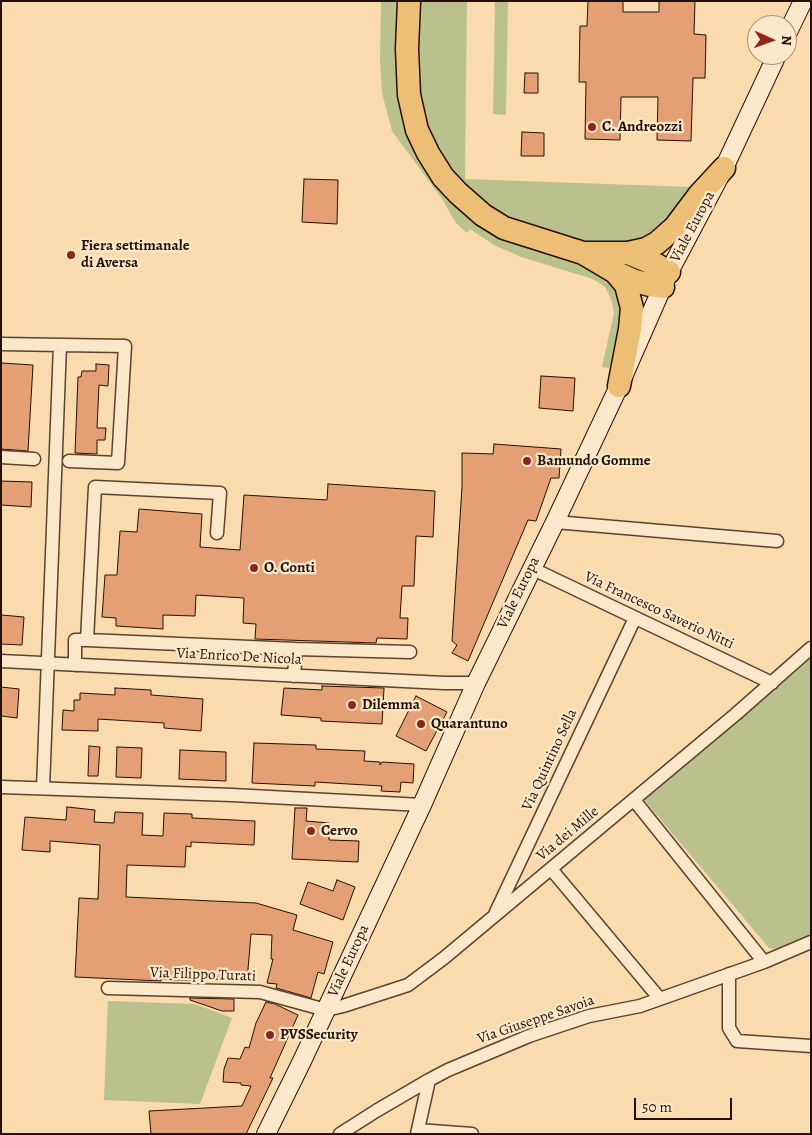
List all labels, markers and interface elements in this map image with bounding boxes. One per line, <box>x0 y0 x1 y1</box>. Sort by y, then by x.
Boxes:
north arrow <box>747 15 797 65</box>
text: N <box>777 35 796 46</box>
place label: C. Andreozzi <box>602 118 682 136</box>
marker: C. Andreozzi <box>586 121 598 133</box>
street label: Viale Europa <box>667 188 719 266</box>
place label: Fiera settimanale di Aversa <box>81 237 190 272</box>
marker: Fiera settimanale di Aversa <box>65 249 77 261</box>
place label: Bamundo Gomme <box>537 452 651 470</box>
marker: Bamundo Gomme <box>521 455 533 467</box>
street label: Viale Europa <box>494 554 544 632</box>
place label: O. Conti <box>264 559 315 577</box>
marker: O. Conti <box>248 562 260 574</box>
street label: Via Francesco Saverio Nitti <box>581 568 737 654</box>
street label: Via Enrico De Nicola <box>176 645 302 669</box>
place label: Dilemma <box>362 696 420 714</box>
marker: Dilemma <box>346 699 358 711</box>
street label: Via Quintino Sella <box>519 706 581 814</box>
place label: Quarantuno <box>431 715 508 733</box>
marker: Quarantuno <box>415 718 427 730</box>
street label: Via dei Mille <box>533 803 603 865</box>
place label: Cervo <box>321 822 358 840</box>
marker: Cervo <box>305 825 317 837</box>
street label: Viale Europa <box>324 922 374 1000</box>
street label: Via Filippo Turati <box>150 964 256 986</box>
street label: Via Giuseppe Savoia <box>475 992 597 1048</box>
place label: PVSSecurity <box>280 1026 358 1044</box>
marker: PVSSecurity <box>264 1029 276 1041</box>
scale bar <box>637 1088 734 1120</box>
text: 50 m <box>642 1097 672 1117</box>

